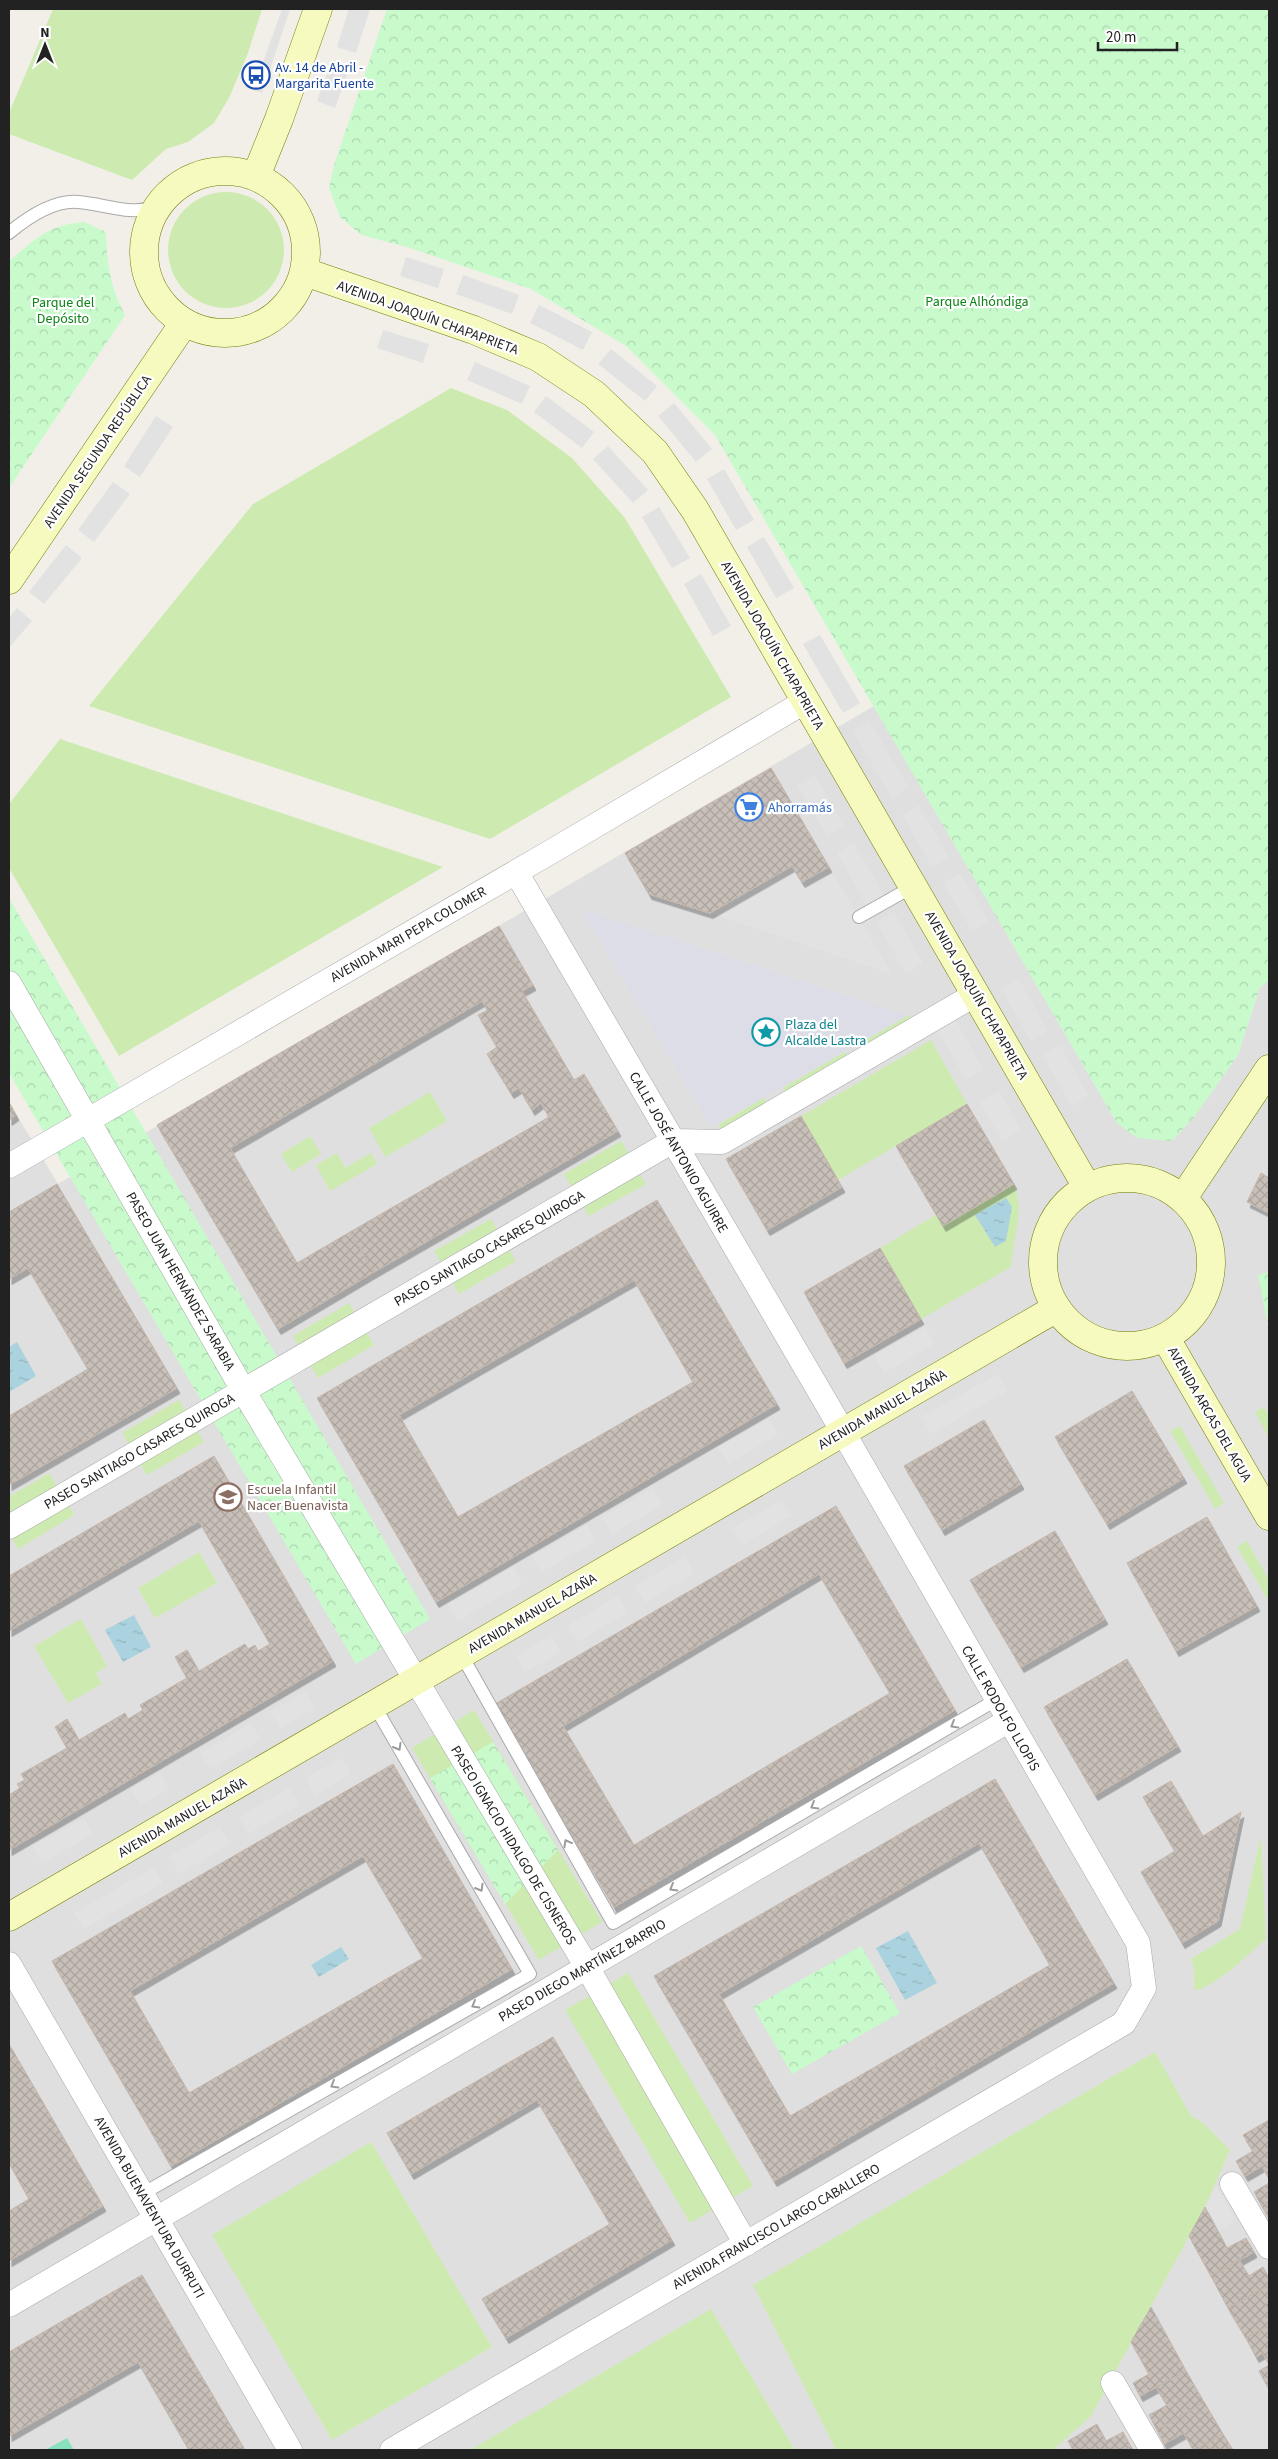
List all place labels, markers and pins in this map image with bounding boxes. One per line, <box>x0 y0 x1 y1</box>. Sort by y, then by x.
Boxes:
place label: Av. 14 de Abril - Margarita Fuente <box>275 58 374 94</box>
bus stop icon: Av. 14 de Abril - Margarita Fuente <box>241 60 271 90</box>
supermarket icon: Ahorramás <box>734 792 764 822</box>
place label: Ahorramás <box>768 798 832 818</box>
place label: Plaza del Alcalde Lastra <box>785 1015 866 1051</box>
place icon: Plaza del Alcalde Lastra <box>751 1017 781 1047</box>
place label: Escuela Infantil Nacer Buenavista <box>247 1480 348 1516</box>
school or university icon: Escuela Infantil Nacer Buenavista <box>213 1482 243 1512</box>

